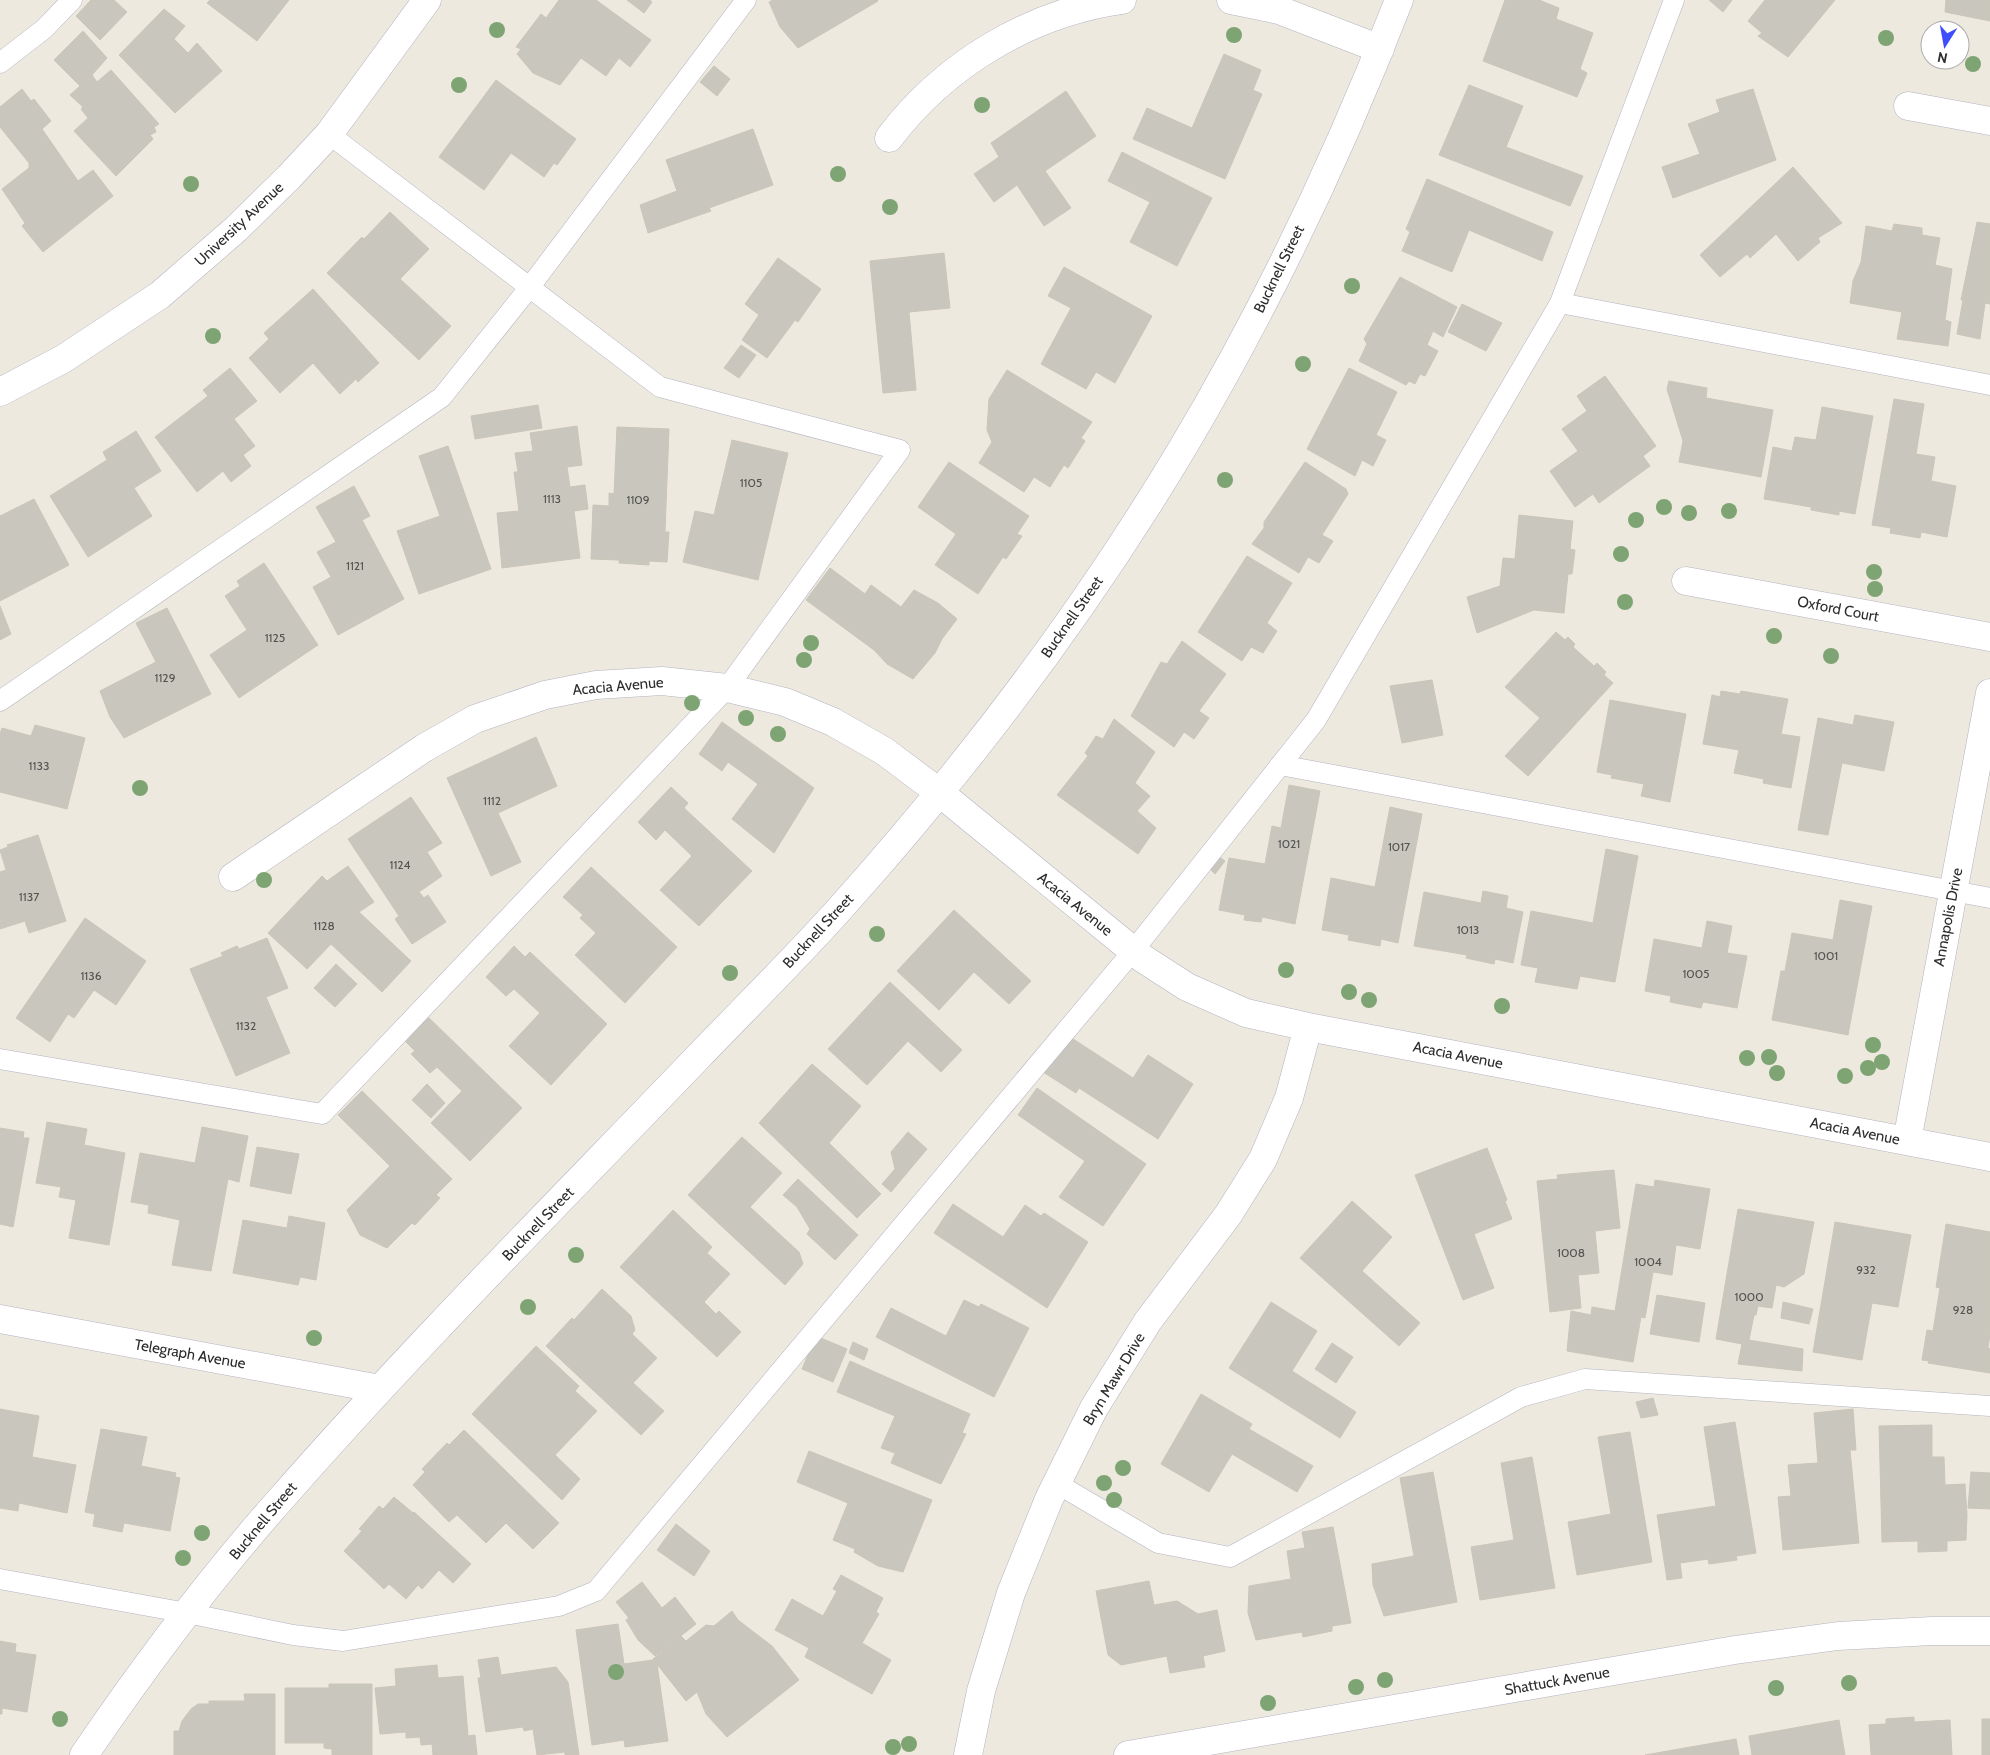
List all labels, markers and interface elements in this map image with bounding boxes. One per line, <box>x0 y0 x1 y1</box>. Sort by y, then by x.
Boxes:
north arrow <box>1920 20 1970 70</box>
text: N <box>1936 48 1949 68</box>
street label: University Avenue <box>191 178 287 270</box>
street label: Bucknell Street <box>1250 222 1308 316</box>
house number: 1105 <box>740 475 762 490</box>
house number: 1113 <box>543 491 561 506</box>
house number: 1109 <box>626 492 650 507</box>
house number: 1121 <box>346 558 364 573</box>
street label: Bucknell Street <box>1037 573 1107 661</box>
street label: Oxford Court <box>1796 592 1880 626</box>
house number: 1125 <box>265 630 285 645</box>
house number: 1129 <box>155 670 176 685</box>
street label: Acacia Avenue <box>572 673 665 699</box>
house number: 1133 <box>29 758 49 773</box>
house number: 1112 <box>483 793 501 808</box>
house number: 1021 <box>1278 836 1300 851</box>
house number: 1017 <box>1388 839 1410 854</box>
house number: 1124 <box>389 857 411 872</box>
street label: Annapolis Drive <box>1930 866 1966 968</box>
street label: Acacia Avenue <box>1034 868 1116 940</box>
house number: 1137 <box>19 889 39 904</box>
street label: Bucknell Street <box>779 890 857 972</box>
house number: 1128 <box>313 918 335 933</box>
house number: 1013 <box>1457 922 1479 937</box>
house number: 1001 <box>1814 948 1838 963</box>
house number: 1005 <box>1682 966 1710 981</box>
house number: 1136 <box>80 968 102 983</box>
house number: 1132 <box>236 1018 256 1033</box>
street label: Acacia Avenue <box>1412 1037 1505 1073</box>
street label: Acacia Avenue <box>1809 1113 1902 1149</box>
street label: Bucknell Street <box>498 1183 578 1265</box>
house number: 1008 <box>1557 1245 1585 1260</box>
house number: 1004 <box>1634 1254 1662 1269</box>
house number: 932 <box>1856 1262 1876 1277</box>
house number: 1000 <box>1734 1289 1764 1304</box>
house number: 928 <box>1953 1302 1973 1317</box>
street label: Bryn Mawr Drive <box>1079 1329 1149 1428</box>
street label: Telegraph Avenue <box>133 1335 247 1373</box>
street label: Bucknell Street <box>225 1479 301 1563</box>
street label: Shattuck Avenue <box>1503 1663 1611 1699</box>

